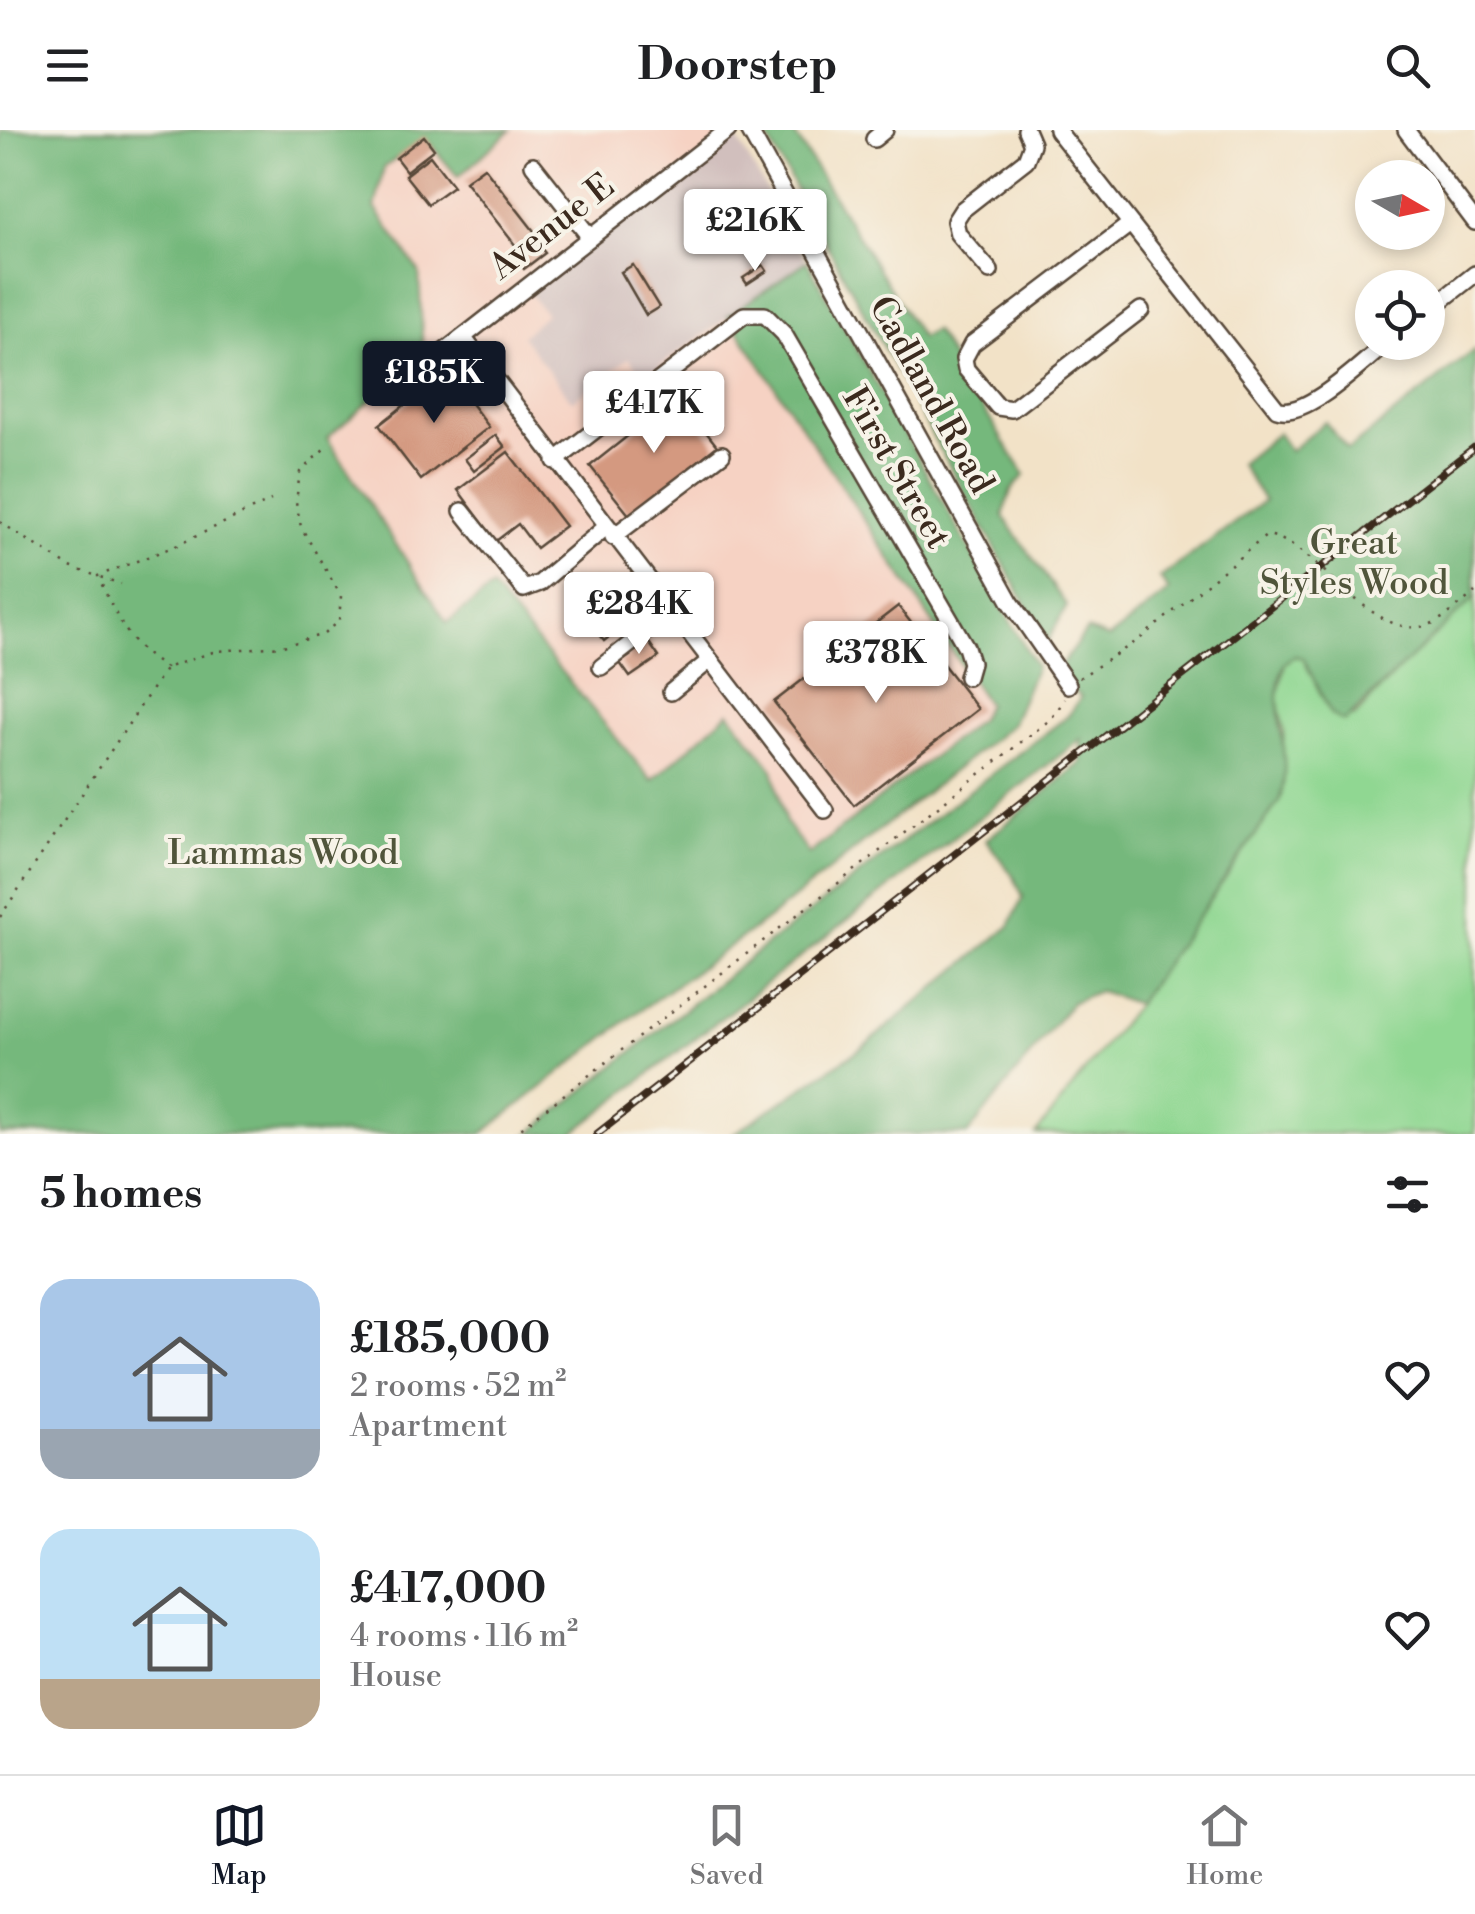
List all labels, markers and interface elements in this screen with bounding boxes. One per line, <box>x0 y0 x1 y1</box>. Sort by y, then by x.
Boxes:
text: Doorstep <box>637 37 838 94</box>
icon: menu <box>40 38 95 93</box>
icon: search <box>1380 38 1435 93</box>
north arrow <box>1355 160 1445 250</box>
map controls <box>1355 160 1445 360</box>
street label: Avenue E <box>480 165 623 290</box>
pin: £216K <box>685 189 825 274</box>
text: £216K <box>706 201 804 241</box>
button: locate <box>1355 270 1445 360</box>
street label: Cadland Road <box>859 289 1003 501</box>
pin: £185K <box>364 341 504 426</box>
text: £185K <box>385 353 483 393</box>
pin: £417K <box>584 371 724 456</box>
street label: First Street <box>832 379 960 557</box>
text: £417K <box>605 383 703 423</box>
park label: Great Styles Wood <box>1260 522 1448 605</box>
pin: £284K <box>569 572 709 657</box>
text: £284K <box>586 584 692 624</box>
pin: £378K <box>806 621 946 706</box>
text: £378K <box>825 633 927 673</box>
park label: Lammas Wood <box>167 832 399 875</box>
icon: filters <box>1380 1167 1435 1222</box>
text: 5 homes <box>40 1168 202 1221</box>
text: £185,000 <box>350 1313 550 1366</box>
icon: home <box>120 1319 240 1439</box>
icon: heart <box>1380 1352 1435 1407</box>
text: 2 rooms · 52 m² <box>350 1366 566 1406</box>
text: Apartment <box>350 1406 507 1446</box>
text: £417,000 <box>350 1563 546 1616</box>
icon: home <box>120 1569 240 1689</box>
icon: heart <box>1380 1602 1435 1657</box>
text: 4 rooms · 116 m² <box>350 1616 578 1656</box>
text: House <box>350 1656 442 1696</box>
tab: Map <box>212 1798 267 1893</box>
tab: Saved <box>690 1798 763 1893</box>
tab: Home <box>1187 1798 1263 1893</box>

